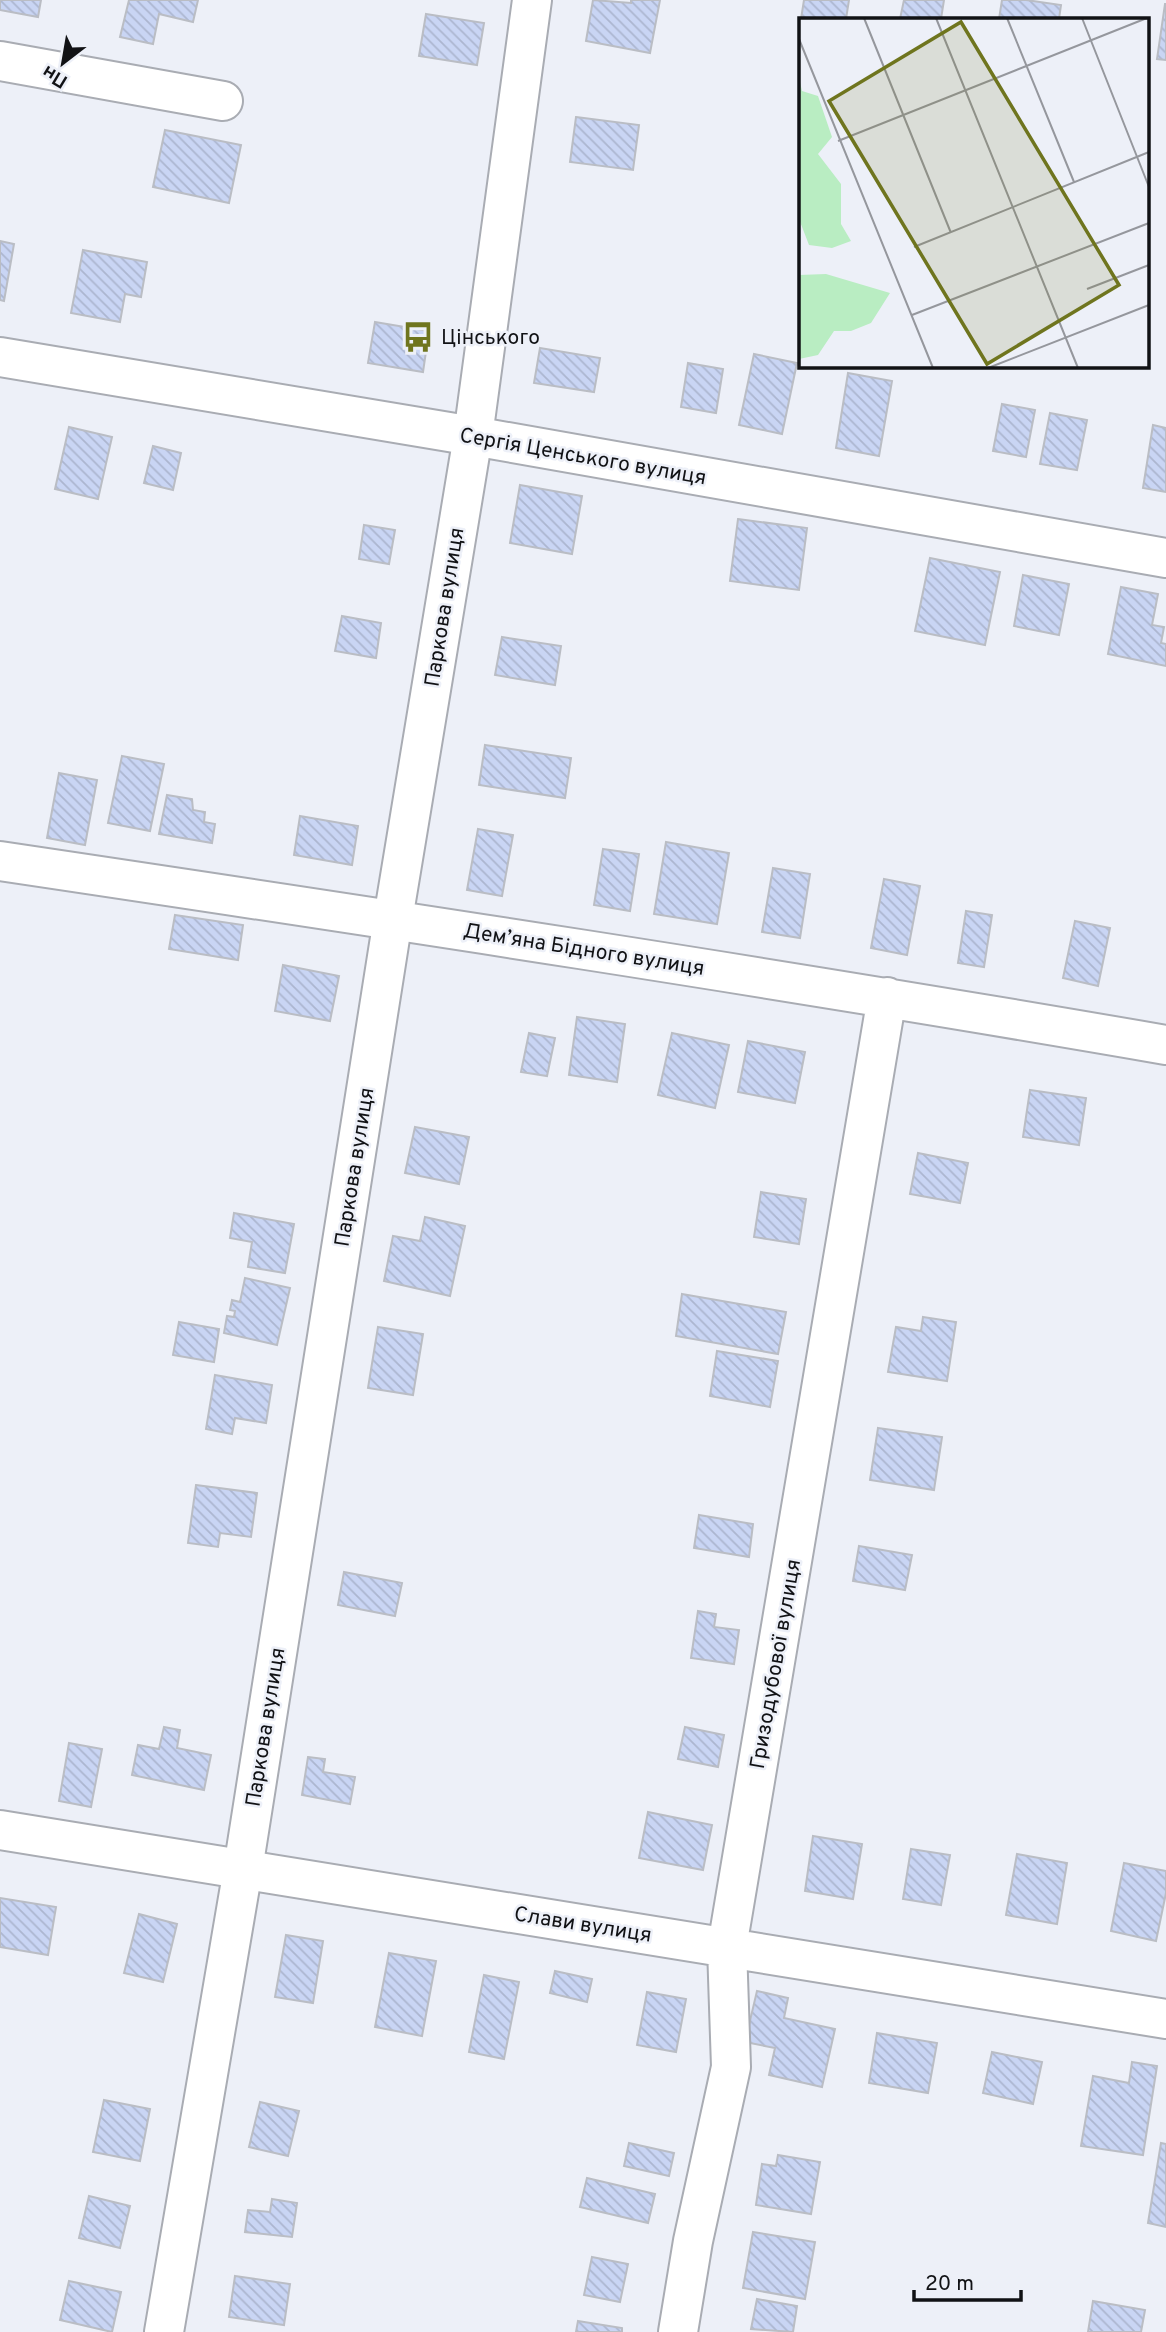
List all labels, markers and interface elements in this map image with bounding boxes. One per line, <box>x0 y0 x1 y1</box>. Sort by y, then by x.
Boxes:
inset map <box>799 18 1148 368</box>
north arrow <box>28 28 98 98</box>
text: Пн <box>38 59 72 93</box>
bus stop icon: Цінського <box>401 320 435 354</box>
place label: Цінського <box>441 325 540 352</box>
street label: Сергія Ценського вулиця <box>457 422 708 492</box>
street label: Паркова вулиця <box>420 526 471 689</box>
street label: Дем’яна Бідного вулиця <box>461 918 706 983</box>
street label: Паркова вулиця <box>330 1086 381 1249</box>
street label: Гризодубової вулиця <box>745 1557 808 1771</box>
street label: Паркова вулиця <box>241 1646 292 1809</box>
street label: Слави вулиця <box>512 1901 654 1950</box>
scale bar <box>914 2258 1021 2302</box>
text: 20 m <box>925 2271 974 2298</box>

